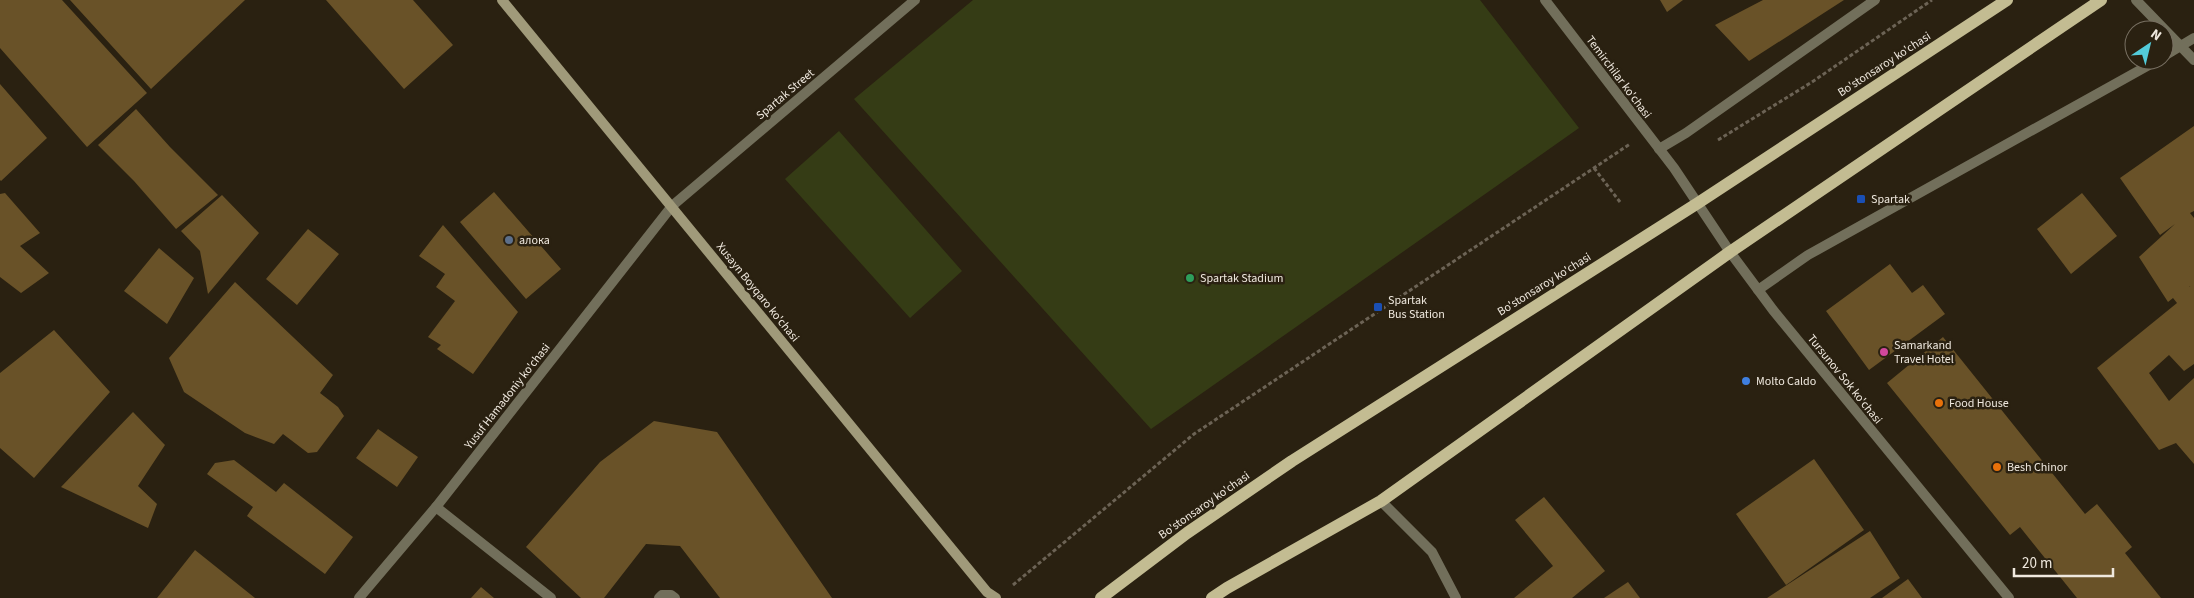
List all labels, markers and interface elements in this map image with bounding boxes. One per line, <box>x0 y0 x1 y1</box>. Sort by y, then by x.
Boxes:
north arrow <box>2124 20 2174 70</box>
text: N <box>2146 24 2165 46</box>
street label: Bo'stonsaroy ko'chasi <box>1834 28 1934 101</box>
street label: Temirchilar ko'chasi <box>1582 32 1655 122</box>
street label: Spartak Street <box>753 65 818 124</box>
place label: Spartak <box>1871 191 1910 208</box>
marker: Spartak <box>1855 193 1867 205</box>
place label: алока <box>519 232 550 249</box>
marker: алока <box>503 234 515 246</box>
street label: Xusayn Boyqaro ko'chasi <box>712 239 803 346</box>
street label: Bo'stonsaroy ko'chasi <box>1494 249 1595 320</box>
place label: Spartak Stadium <box>1200 270 1283 287</box>
marker: Spartak Stadium <box>1184 272 1196 284</box>
place label: Spartak Bus Station <box>1388 292 1445 323</box>
marker: Spartak Bus Station <box>1372 301 1384 313</box>
street label: Tursunov Sok ko'chasi <box>1803 331 1886 428</box>
place label: Samarkand Travel Hotel <box>1894 337 1954 368</box>
street label: Yusuf Hamadoniy ko'chasi <box>460 340 554 454</box>
marker: Samarkand Travel Hotel <box>1878 346 1890 358</box>
place label: Molto Caldo <box>1756 373 1816 390</box>
marker: Molto Caldo <box>1740 375 1752 387</box>
place label: Food House <box>1949 395 2009 412</box>
marker: Food House <box>1933 397 1945 409</box>
place label: Besh Chinor <box>2007 459 2068 476</box>
marker: Besh Chinor <box>1991 461 2003 473</box>
street label: Bo'stonsaroy ko'chasi <box>1155 467 1253 543</box>
scale bar <box>2014 546 2113 578</box>
text: 20 m <box>2022 553 2052 574</box>

